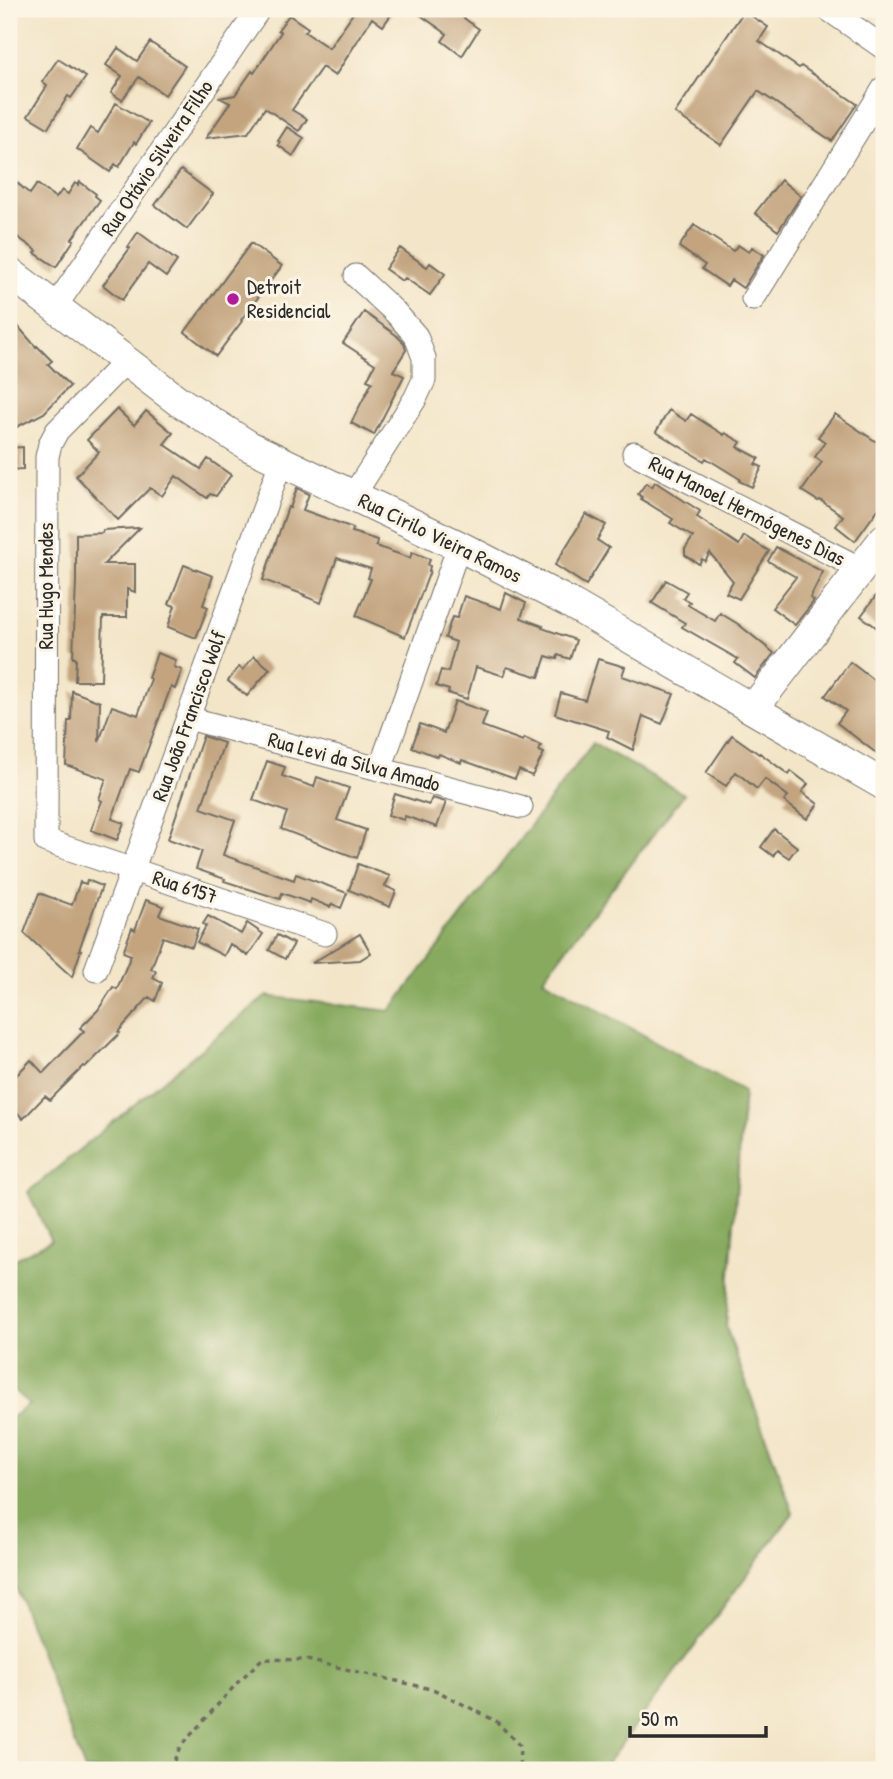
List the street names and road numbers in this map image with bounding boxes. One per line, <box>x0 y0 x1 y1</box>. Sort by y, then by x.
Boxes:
street label: Rua Otávio Silveira Filho <box>94 74 220 241</box>
street label: Rua Manoel Hermógenes Dias <box>644 448 850 573</box>
street label: Rua Cirilo Vieira Ramos <box>354 485 527 590</box>
street label: Rua Hugo Mendes <box>31 523 60 649</box>
street label: Rua João Francisco Wolf <box>144 626 233 805</box>
street label: Rua Levi da Silva Amado <box>265 725 443 798</box>
street label: Rua 6157 <box>149 862 221 911</box>

